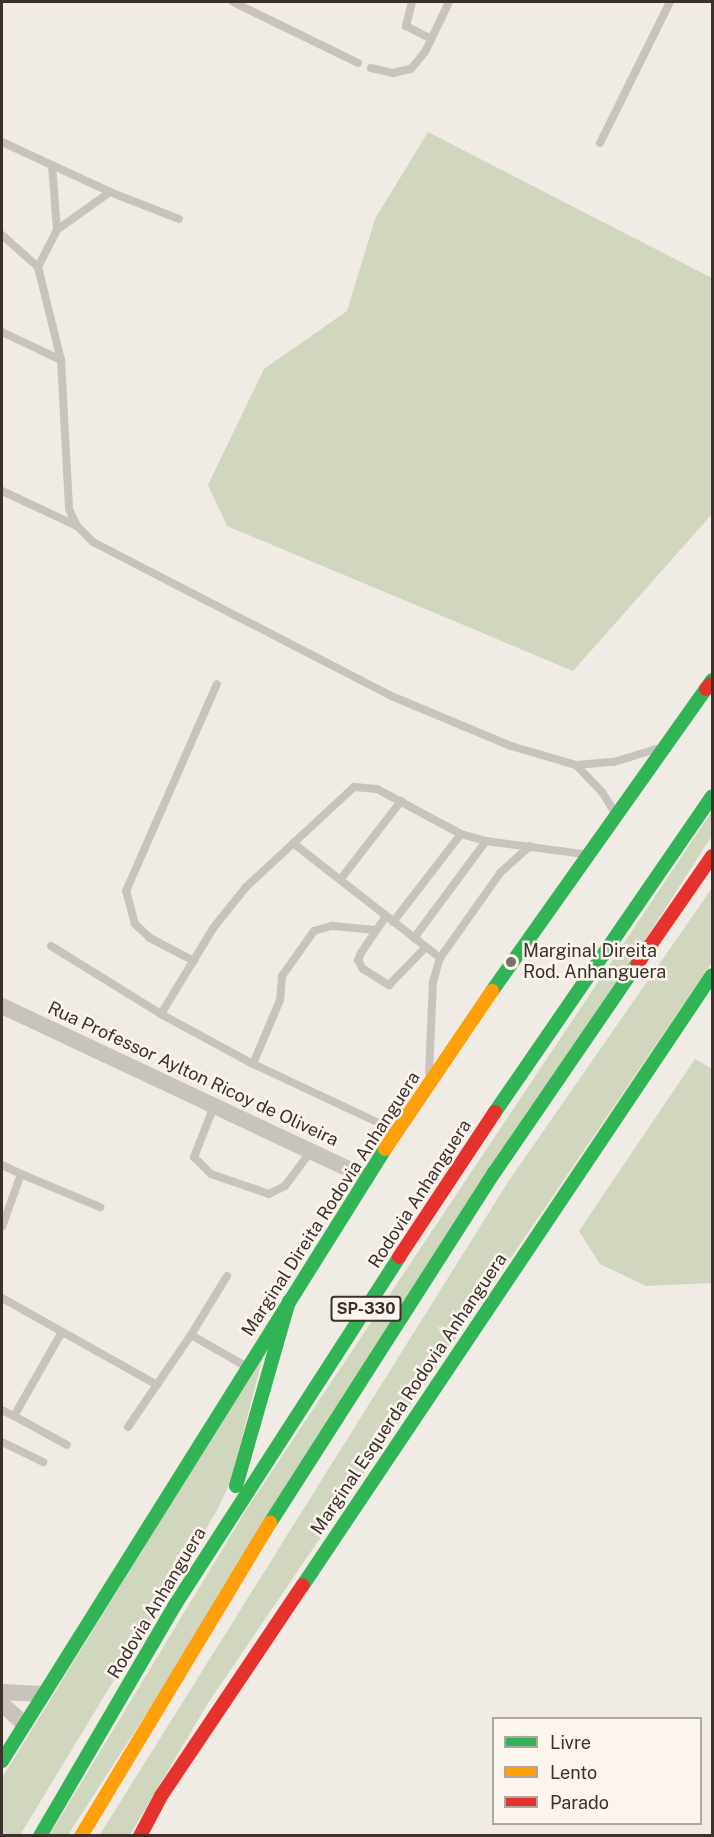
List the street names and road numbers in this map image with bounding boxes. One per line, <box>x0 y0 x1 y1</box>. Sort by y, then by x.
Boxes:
street label: Rua Professor Aylton Ricoy de Oliveira <box>44 997 342 1151</box>
street label: Marginal Direita Rodovia Anhanguera <box>237 1068 425 1340</box>
street label: Rodovia Anhanguera <box>364 1116 476 1272</box>
street label: Marginal Esquerda Rodovia Anhanguera <box>306 1249 512 1539</box>
road number: SP-330 <box>330 1296 402 1322</box>
street label: Rodovia Anhanguera <box>103 1523 211 1683</box>

